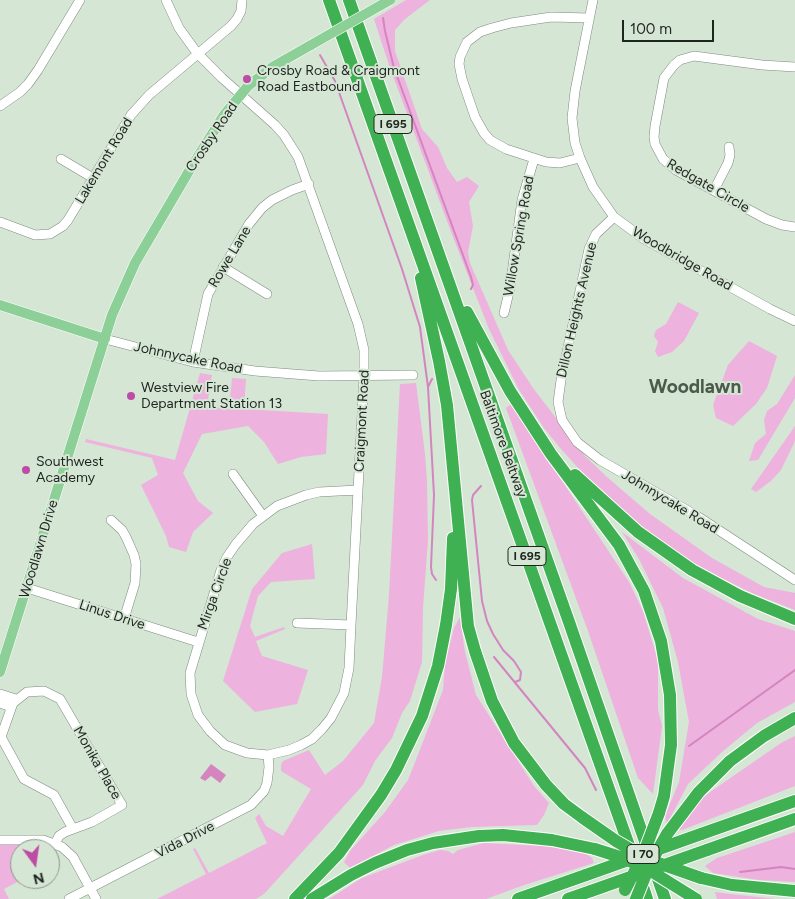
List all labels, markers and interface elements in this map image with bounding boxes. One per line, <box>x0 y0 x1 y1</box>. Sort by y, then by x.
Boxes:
scale bar <box>625 10 718 42</box>
text: 100 m <box>630 20 672 38</box>
place label: Crosby Road & Craigmont Road Eastbound <box>257 63 420 95</box>
marker: Crosby Road & Craigmont Road Eastbound <box>241 73 253 85</box>
street label: Crosby Road <box>183 99 241 175</box>
street label: Lakemont Road <box>72 115 136 207</box>
road number: I 695 <box>374 115 412 134</box>
street label: Redgate Circle <box>664 156 752 216</box>
street label: Willow Spring Road <box>500 175 538 297</box>
street label: Rowe Lane <box>205 223 255 291</box>
street label: Woodbridge Road <box>629 223 735 295</box>
street label: Dillon Heights Avenue <box>553 241 601 379</box>
street label: Johnnycake Road <box>132 338 244 378</box>
street label: Craigmont Road <box>351 370 373 472</box>
district label: Woodlawn <box>649 376 741 398</box>
place label: Westview Fire Department Station 13 <box>141 380 282 412</box>
street label: Baltimore Beltway <box>476 388 530 500</box>
marker: Westview Fire Department Station 13 <box>125 390 137 402</box>
place label: Southwest Academy <box>36 454 104 487</box>
marker: Southwest Academy <box>20 464 32 476</box>
street label: Johnnycake Road <box>618 466 722 538</box>
street label: Woodlawn Drive <box>16 498 62 600</box>
road number: I 695 <box>508 546 546 566</box>
street label: Mirga Circle <box>194 556 236 632</box>
street label: Linus Drive <box>77 596 147 634</box>
street label: Monika Place <box>69 723 125 803</box>
street label: Vida Drive <box>153 818 217 862</box>
north arrow <box>10 839 60 889</box>
road number: I 70 <box>627 844 659 864</box>
text: N <box>31 869 46 888</box>

